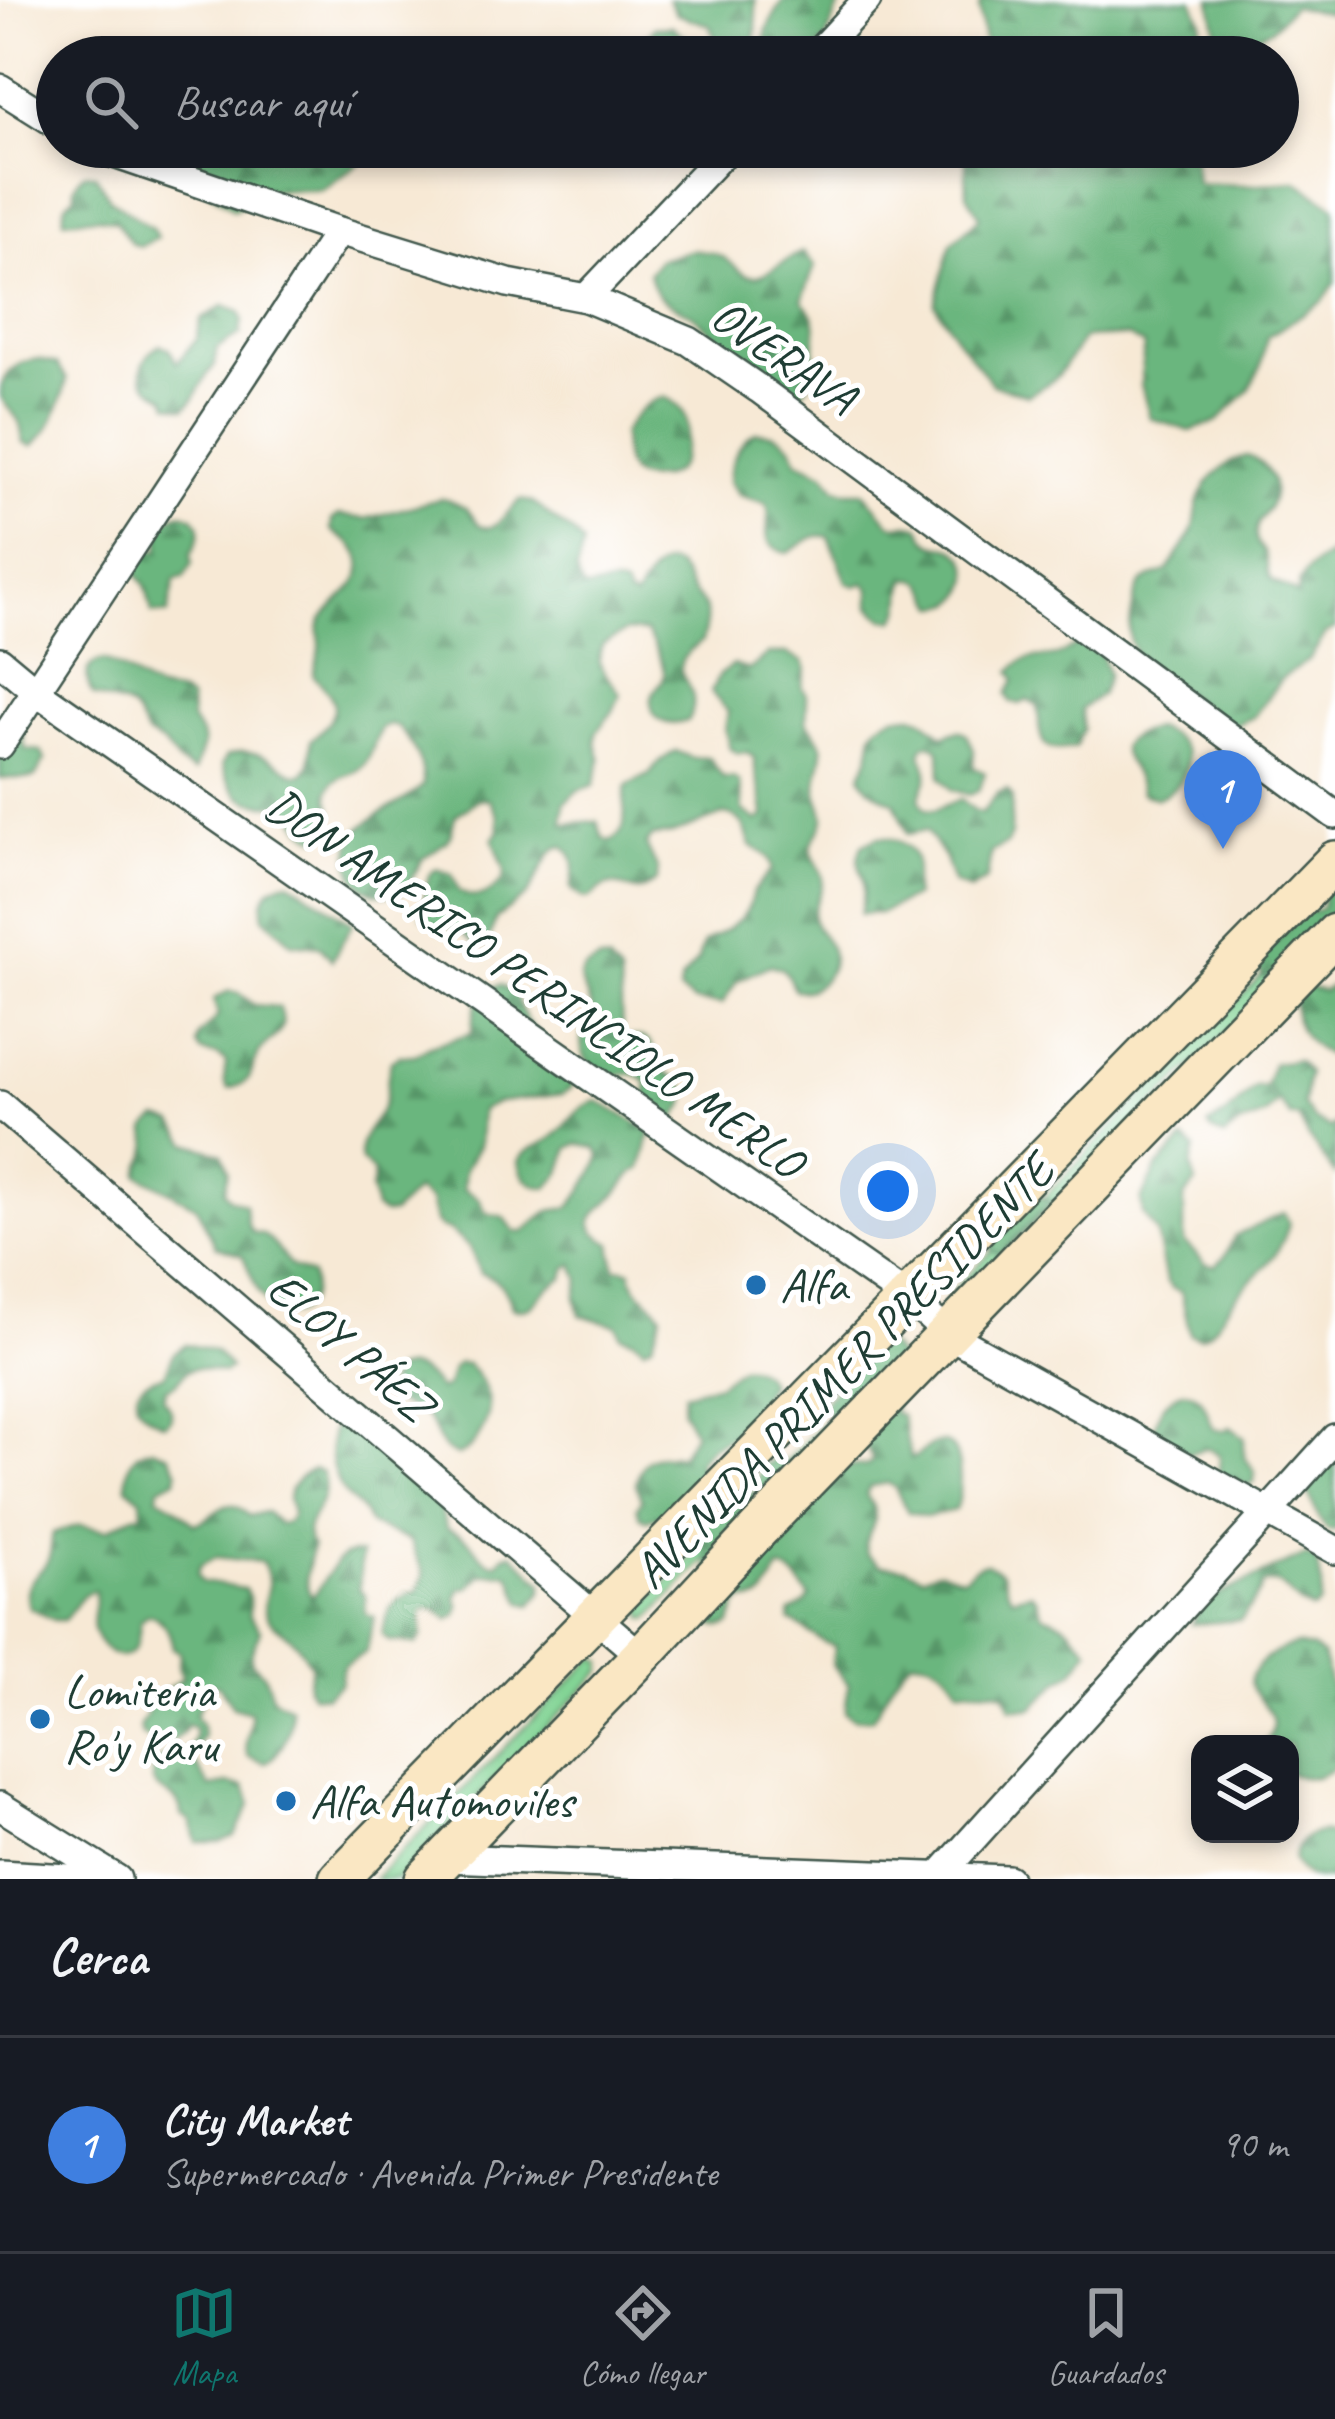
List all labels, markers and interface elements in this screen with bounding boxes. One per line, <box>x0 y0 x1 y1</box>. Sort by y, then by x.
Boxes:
search box <box>36 36 1299 168</box>
icon: search <box>78 69 144 135</box>
text: Buscar aquí <box>174 74 350 131</box>
street label: OVERAVA <box>700 285 869 428</box>
pin: 1 <box>1184 750 1262 849</box>
street label: DON AMERICO PERINCIOLO MERLO <box>255 774 819 1195</box>
street label: AVENIDA PRIMER PRESIDENTE <box>620 1138 1070 1600</box>
your location <box>858 1161 918 1221</box>
place label: Alfa <box>780 1255 850 1315</box>
street label: ELOY PÁEZ <box>255 1258 450 1438</box>
marker: Alfa <box>743 1272 769 1298</box>
place label: Lomiteria Ro'y Karu <box>64 1661 221 1776</box>
marker: Lomiteria Ro'y Karu <box>27 1706 53 1732</box>
map controls <box>1191 1735 1299 1843</box>
button: layers <box>1191 1735 1299 1843</box>
place label: Alfa Automoviles <box>310 1771 578 1831</box>
marker: Alfa Automoviles <box>273 1788 299 1814</box>
text: Cerca <box>48 1925 147 1989</box>
text: City Market <box>162 2092 348 2149</box>
text: 1 <box>78 2120 96 2169</box>
text: 90 m <box>1221 2120 1287 2169</box>
text: Supermercado · Avenida Primer Presidente <box>162 2149 717 2198</box>
tab: Mapa <box>171 2280 237 2394</box>
tab: Cómo llegar <box>580 2280 705 2394</box>
tab: Guardados <box>1048 2280 1164 2394</box>

